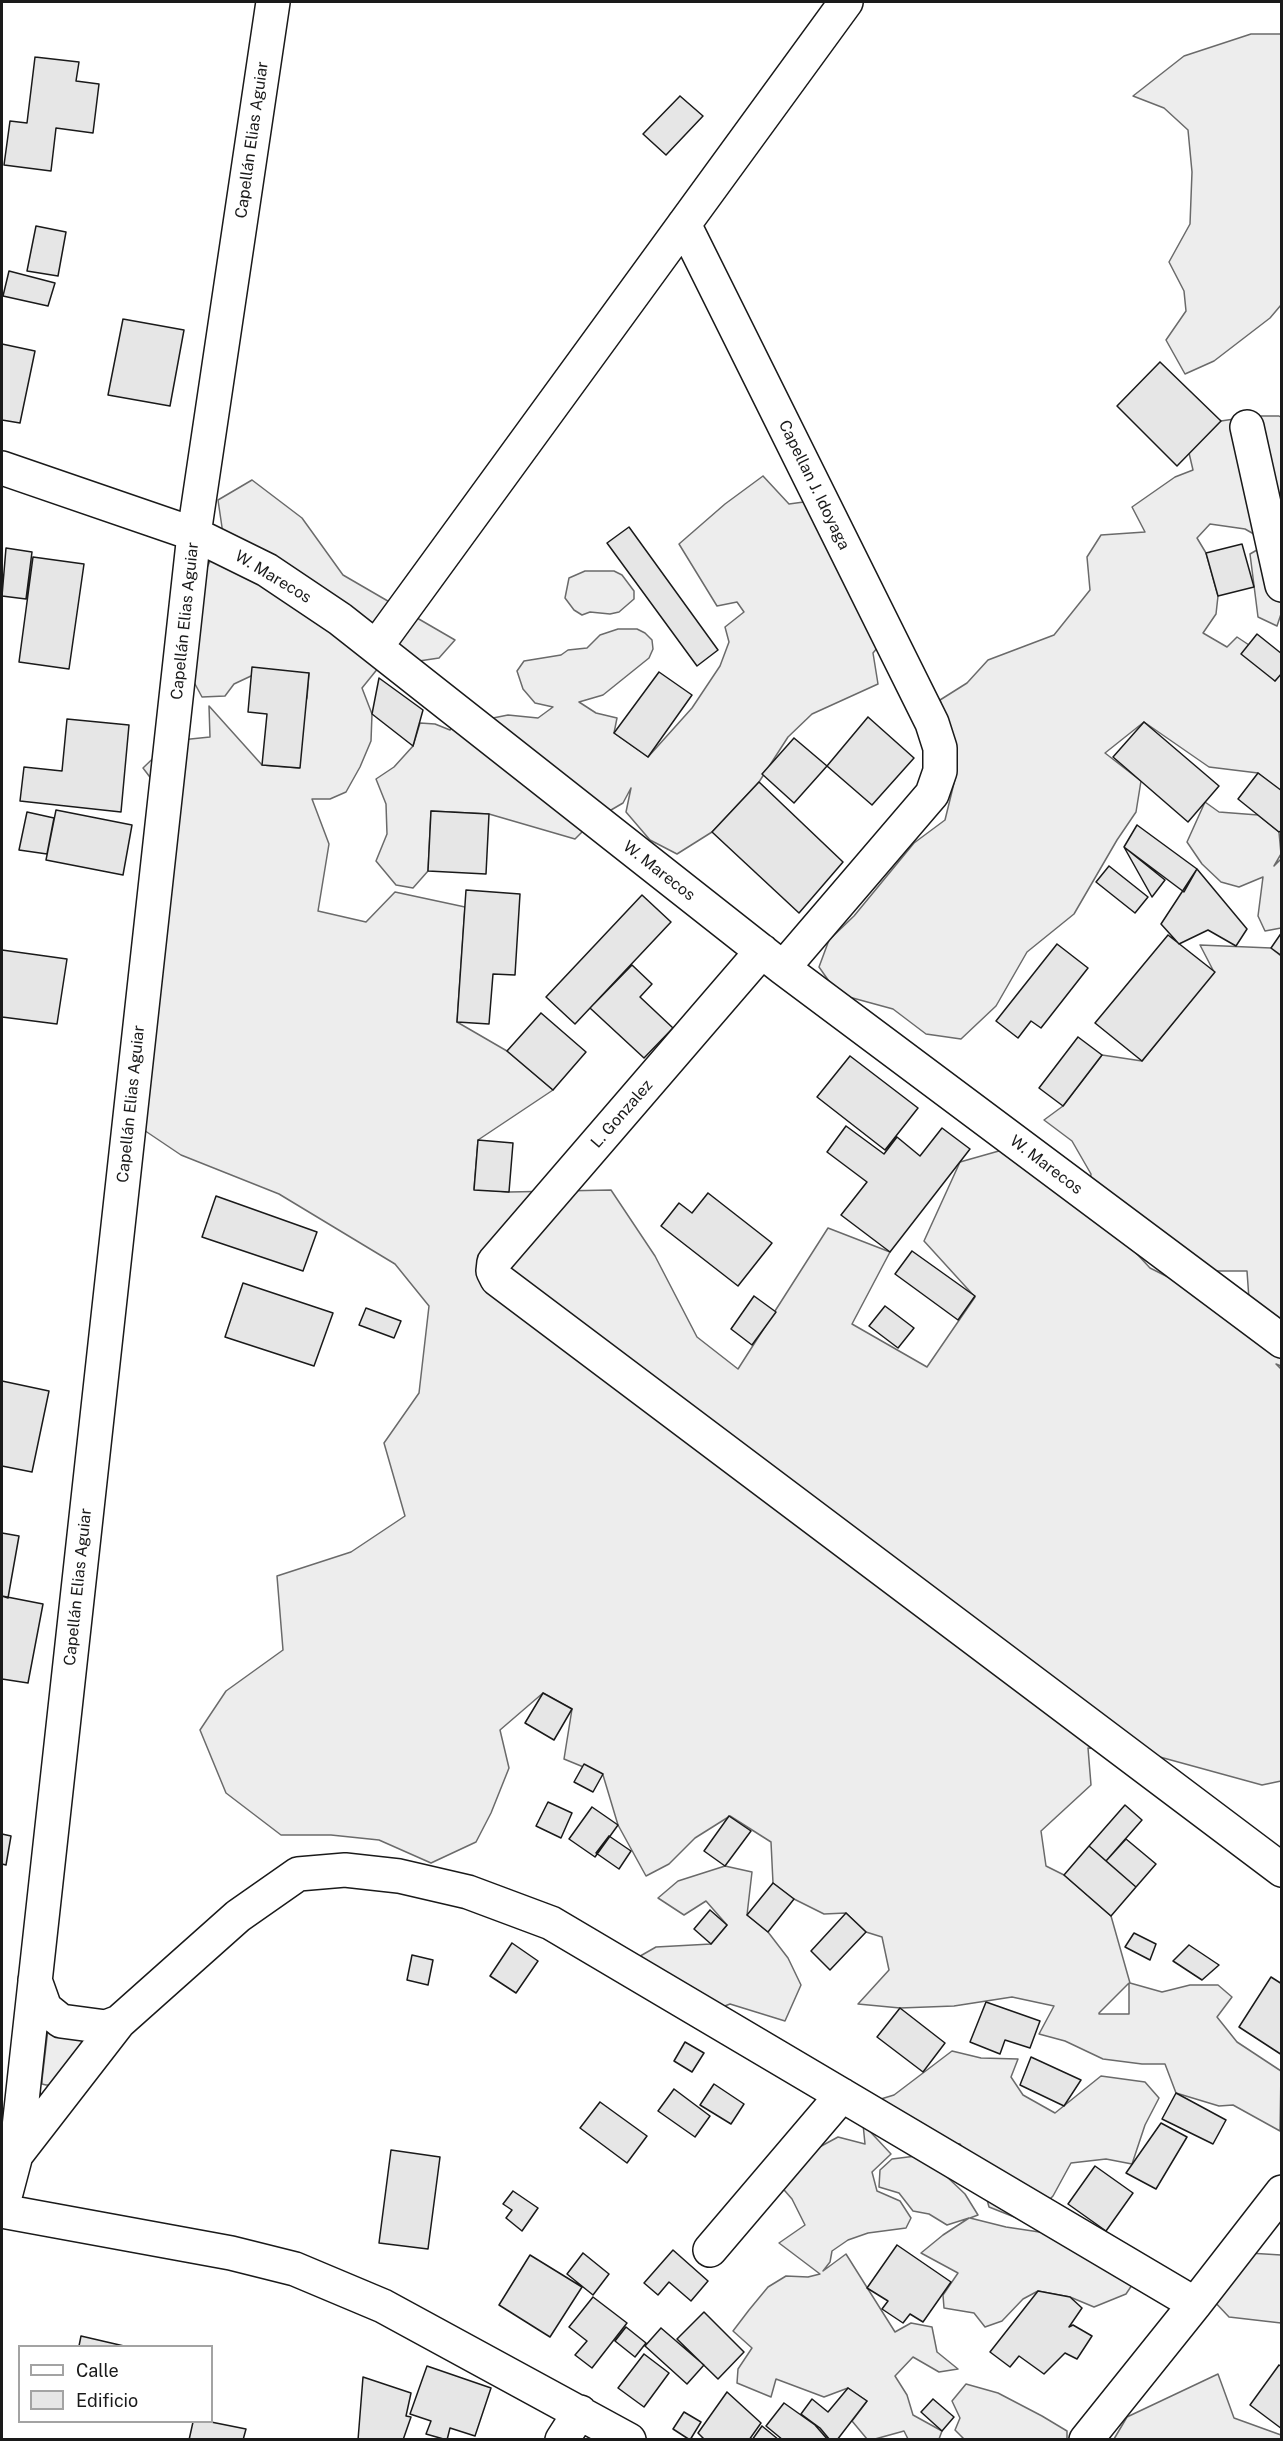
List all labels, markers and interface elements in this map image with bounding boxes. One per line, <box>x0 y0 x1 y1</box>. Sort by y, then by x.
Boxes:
street label: Capellán Elias Aguiar <box>231 60 273 220</box>
street label: Capellan J. Idoyaga <box>774 417 854 553</box>
street label: Capellán Elias Aguiar <box>167 541 203 701</box>
street label: W. Marecos <box>231 547 315 607</box>
street label: W. Marecos <box>619 837 699 905</box>
street label: Capellán Elias Aguiar <box>113 1024 149 1184</box>
street label: L. Gonzalez <box>587 1076 657 1152</box>
street label: W. Marecos <box>1006 1131 1086 1199</box>
street label: Capellán Elias Aguiar <box>60 1507 96 1667</box>
legend <box>18 2345 213 2423</box>
text: Calle <box>76 2360 119 2381</box>
text: Edificio <box>76 2390 138 2411</box>

